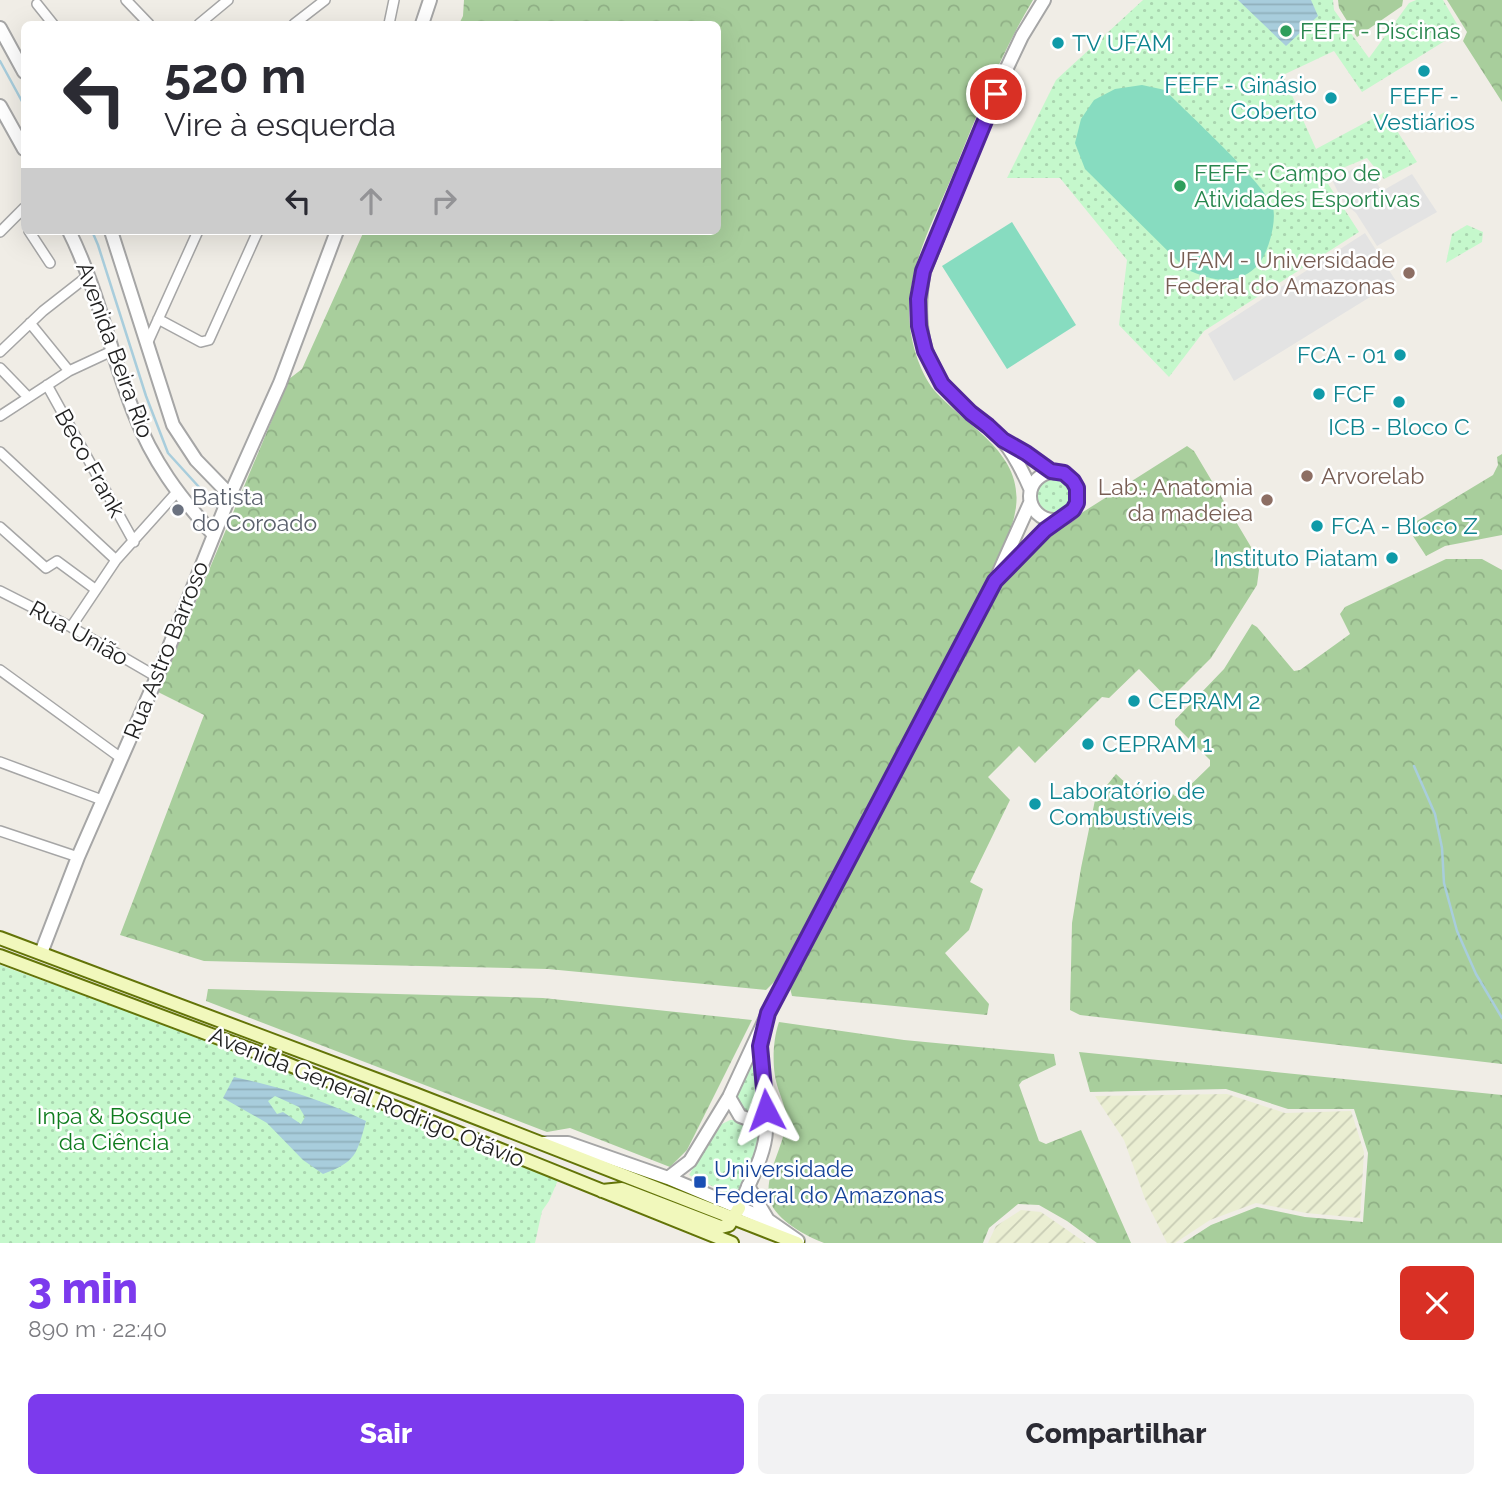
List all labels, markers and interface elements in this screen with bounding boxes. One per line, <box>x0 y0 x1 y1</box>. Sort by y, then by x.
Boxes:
place label: FEFF - Piscinas <box>1300 17 1461 44</box>
marker: FEFF - Piscinas <box>1278 23 1294 39</box>
place label: TV UFAM <box>1072 29 1172 56</box>
marker: TV UFAM <box>1050 35 1066 51</box>
text: 520 m <box>164 47 306 104</box>
icon: left <box>49 49 140 140</box>
marker: FEFF - Vestiários <box>1416 63 1432 79</box>
pin <box>966 64 1026 124</box>
place label: FEFF - Ginásio Coberto <box>1164 71 1317 124</box>
icon: arrive <box>977 75 1015 113</box>
place label: FEFF - Vestiários <box>1373 82 1475 135</box>
marker: FEFF - Ginásio Coberto <box>1323 90 1339 106</box>
text: Vire à esquerda <box>164 106 396 143</box>
place label: FEFF - Campo de Atividades Esportivas <box>1194 159 1420 212</box>
marker: FEFF - Campo de Atividades Esportivas <box>1172 178 1188 194</box>
icon: left <box>279 182 317 220</box>
icon: ahead <box>352 182 390 220</box>
icon: right <box>425 182 463 220</box>
place label: UFAM - Universidade Federal do Amazonas <box>1165 246 1395 299</box>
street label: Avenida Beira Rio <box>71 258 160 441</box>
marker: UFAM - Universidade Federal do Amazonas <box>1401 265 1417 281</box>
place label: FCA - 01 <box>1297 341 1386 368</box>
marker: FCA - 01 <box>1392 347 1408 363</box>
place label: FCF <box>1333 380 1376 407</box>
marker: FCF <box>1311 386 1327 402</box>
marker: ICB - Bloco C <box>1391 394 1407 410</box>
street label: Beco Frank <box>50 404 131 522</box>
place label: ICB - Bloco C <box>1328 413 1470 440</box>
place label: Arvorelab <box>1321 462 1424 489</box>
marker: Arvorelab <box>1299 468 1315 484</box>
place label: Lab.: Anatomia da madeiea <box>1098 473 1253 526</box>
place label: Batista do Coroado <box>192 483 317 536</box>
marker: Lab.: Anatomia da madeiea <box>1259 492 1275 508</box>
marker: Batista do Coroado <box>170 502 186 518</box>
place label: FCA - Bloco Z <box>1331 512 1478 539</box>
marker: FCA - Bloco Z <box>1309 518 1325 534</box>
place label: Instituto Piatam <box>1213 544 1378 571</box>
marker: Instituto Piatam <box>1384 550 1400 566</box>
street label: Rua Astro Barroso <box>117 557 214 743</box>
street label: Rua União <box>25 594 133 671</box>
place label: CEPRAM 2 <box>1148 687 1261 714</box>
marker: CEPRAM 2 <box>1126 693 1142 709</box>
place label: CEPRAM 1 <box>1102 730 1213 757</box>
marker: CEPRAM 1 <box>1080 736 1096 752</box>
place label: Laboratório de Combustíveis <box>1049 777 1205 830</box>
marker: Laboratório de Combustíveis <box>1027 796 1043 812</box>
street label: Avenida General Rodrigo Otávio <box>206 1021 529 1172</box>
position arrow <box>729 1073 803 1147</box>
park label: Inpa & Bosque da Ciência <box>37 1102 191 1155</box>
place label: Universidade Federal do Amazonas <box>714 1155 944 1208</box>
marker: Universidade Federal do Amazonas <box>692 1174 708 1190</box>
text: 3 min <box>28 1264 138 1313</box>
button: close <box>1400 1266 1474 1340</box>
text: 890 m · 22:40 <box>28 1315 167 1342</box>
button: Sair <box>28 1394 744 1474</box>
button: Compartilhar <box>758 1394 1474 1474</box>

